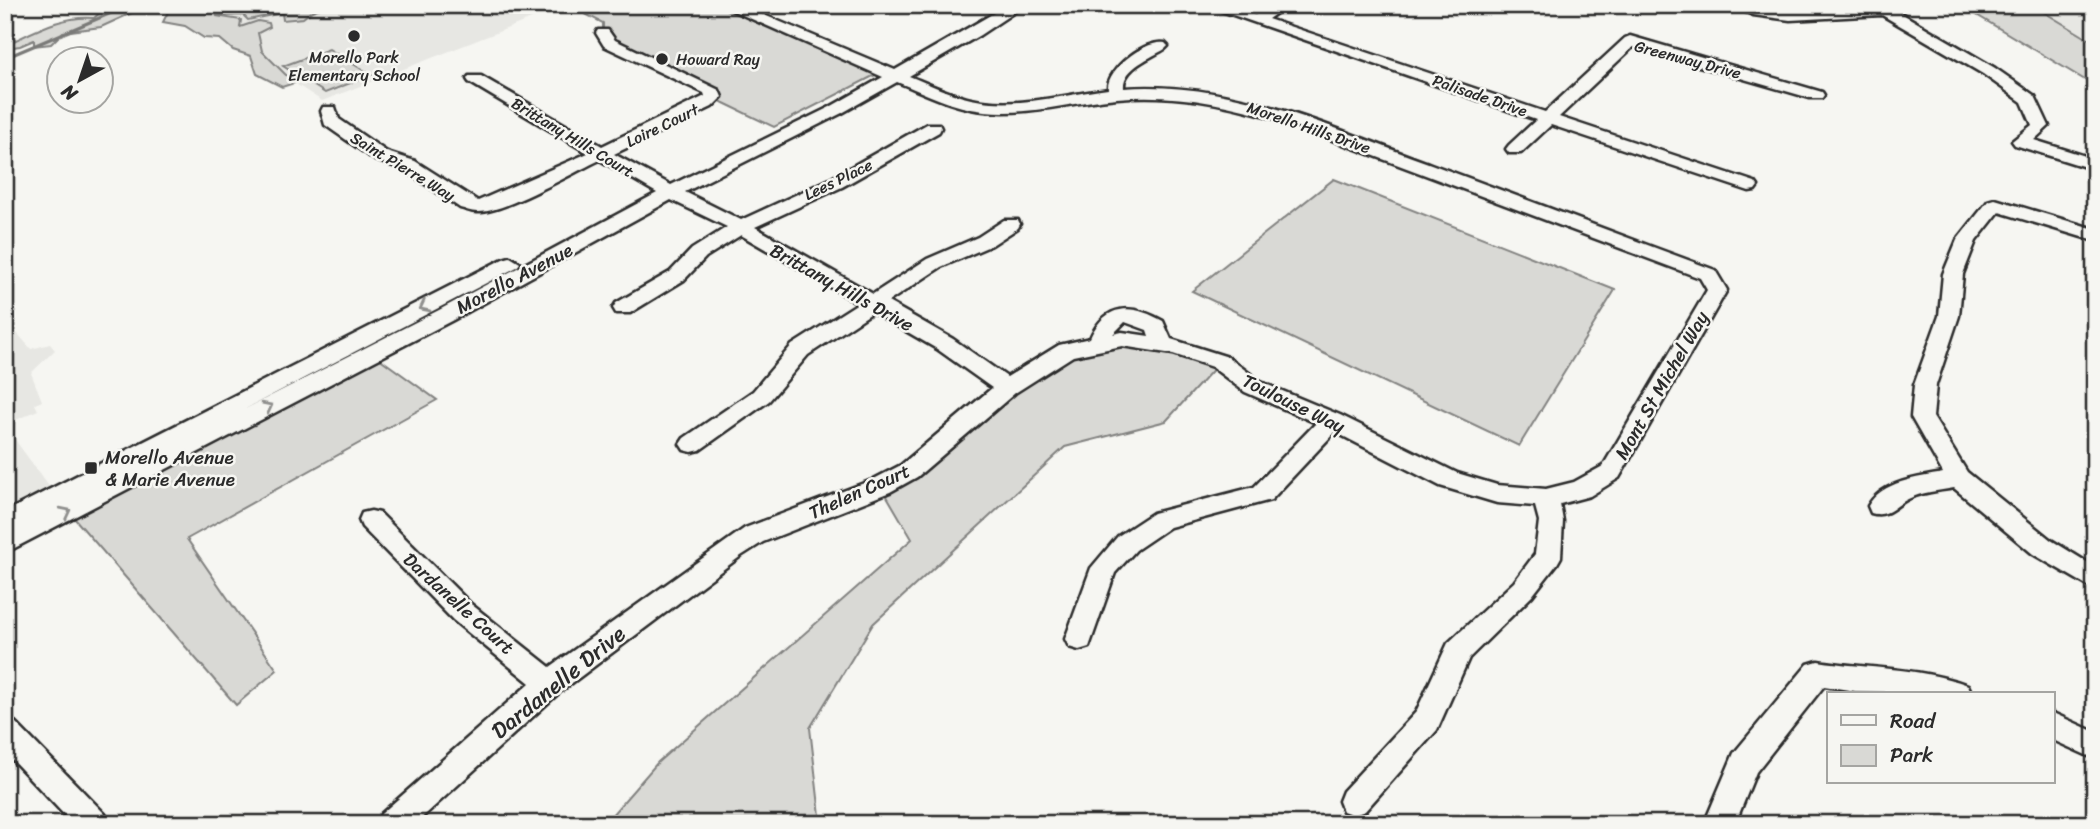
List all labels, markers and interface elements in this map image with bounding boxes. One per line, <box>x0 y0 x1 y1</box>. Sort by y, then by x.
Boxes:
marker: Morello Park Elementary School <box>346 28 362 44</box>
street label: Greenway Drive <box>1631 31 1744 88</box>
place label: Morello Park Elementary School <box>288 43 420 90</box>
place label: Howard Ray <box>676 45 760 74</box>
north arrow <box>46 46 116 116</box>
marker: Howard Ray <box>654 51 670 67</box>
street label: Palisade Drive <box>1428 66 1531 125</box>
text: N <box>53 75 86 110</box>
street label: Brittany Hills Court <box>506 89 640 186</box>
street label: Morello Hills Drive <box>1243 93 1375 162</box>
street label: Loire Court <box>621 95 704 156</box>
street label: Saint Pierre Way <box>344 123 462 210</box>
street label: Lees Place <box>799 150 878 209</box>
street label: Morello Avenue <box>450 234 579 323</box>
street label: Brittany Hills Drive <box>764 234 920 341</box>
one-way arrow <box>419 299 431 313</box>
street label: Mont St Michel Way <box>1605 304 1718 466</box>
street label: Toulouse Way <box>1237 364 1351 443</box>
one-way arrow <box>261 402 273 415</box>
place label: Morello Avenue & Marie Avenue <box>105 441 235 496</box>
street label: Thelen Court <box>803 454 915 529</box>
marker: Morello Avenue & Marie Avenue <box>83 460 99 476</box>
one-way arrow <box>59 507 71 520</box>
street label: Dardanelle Court <box>395 544 522 663</box>
street label: Dardanelle Drive <box>482 615 635 750</box>
legend <box>1827 692 2054 784</box>
text: Road <box>1890 702 1937 740</box>
text: Park <box>1890 736 1933 774</box>

